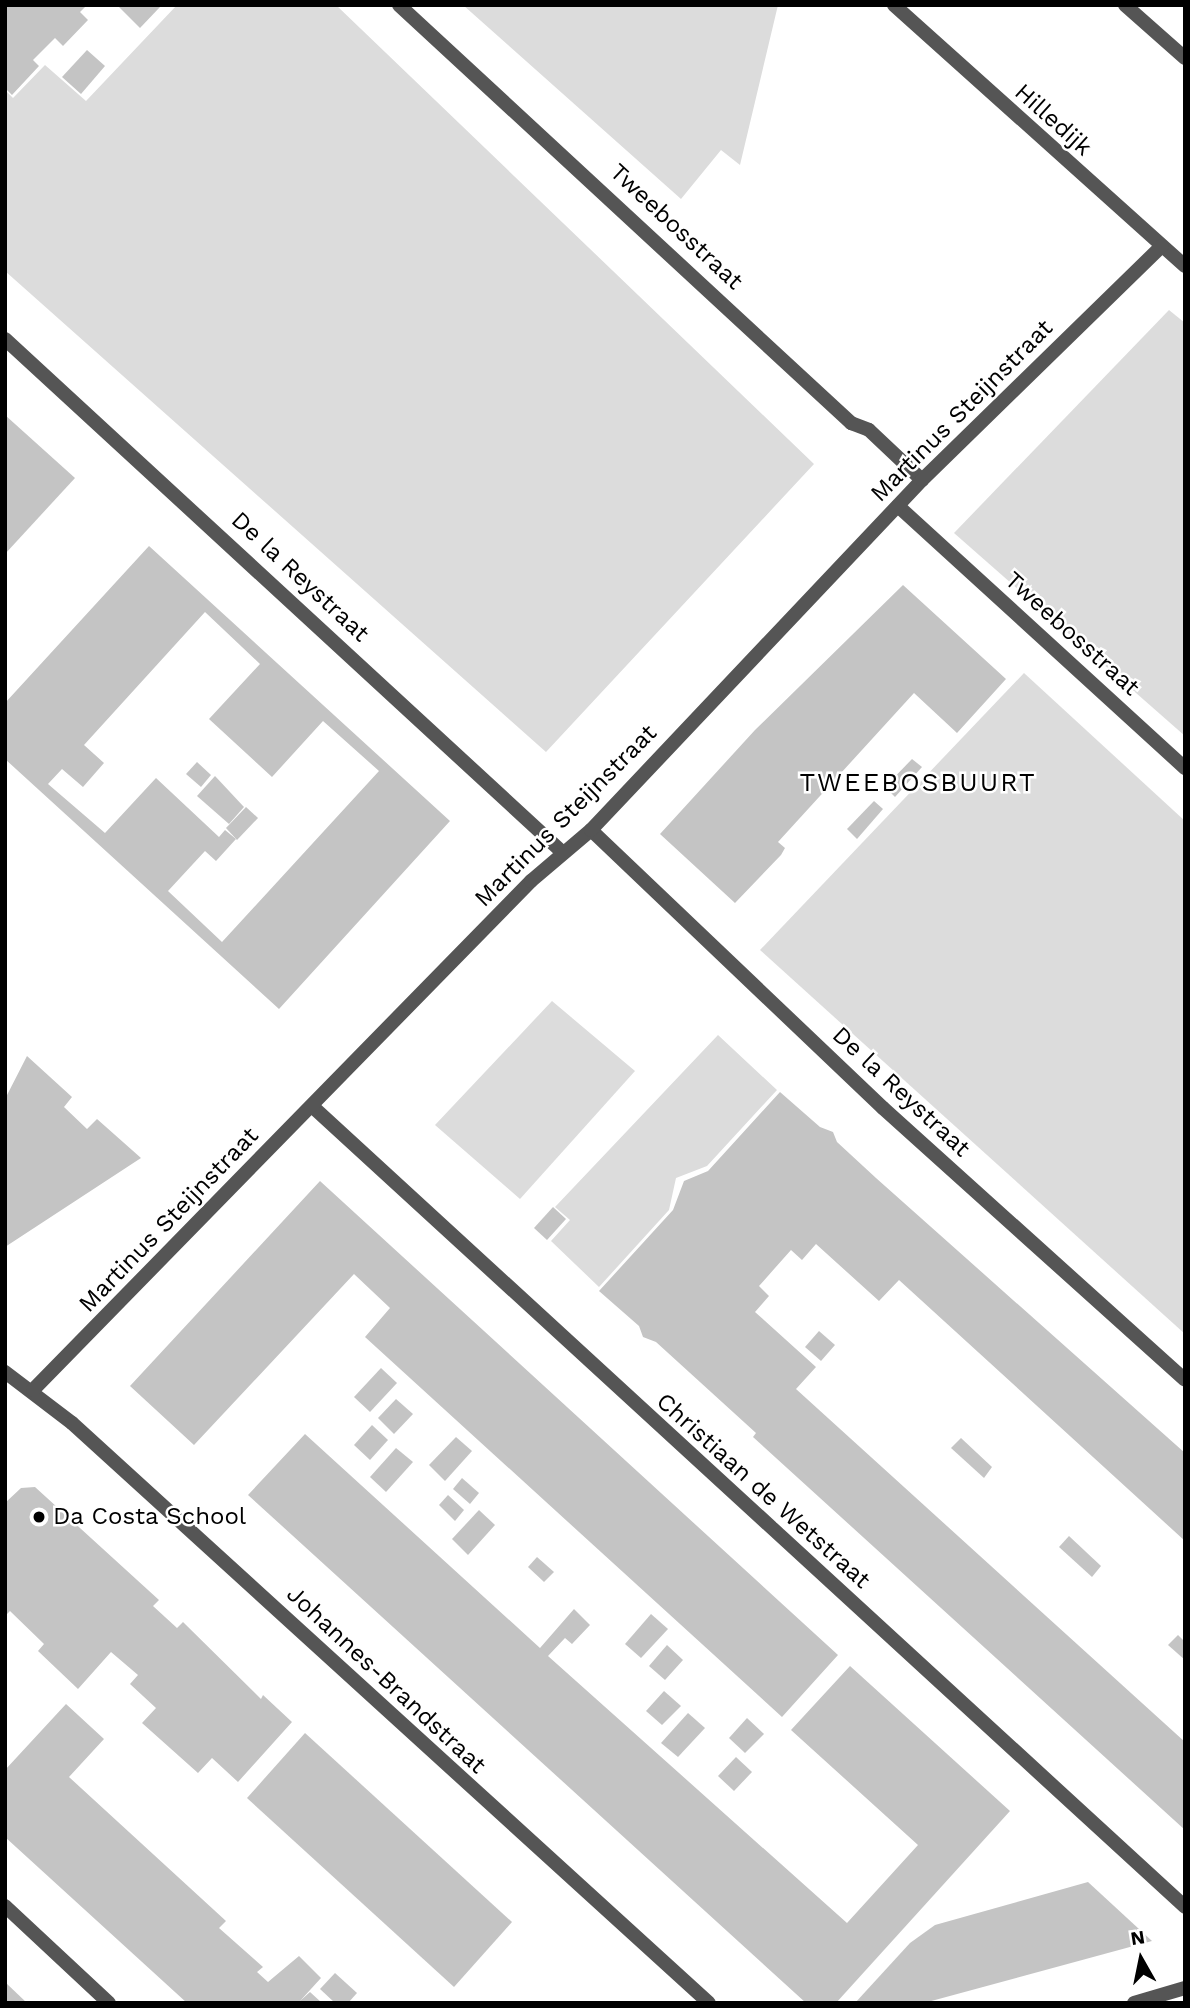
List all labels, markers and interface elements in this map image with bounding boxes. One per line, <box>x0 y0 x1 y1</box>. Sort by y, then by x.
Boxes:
street label: Hilledijk <box>1008 78 1098 162</box>
street label: Tweebosstraat <box>604 158 748 296</box>
street label: Martinus Steijnstraat <box>865 314 1059 508</box>
street label: De la Reystraat <box>225 506 375 648</box>
street label: Tweebosstraat <box>999 566 1145 702</box>
street label: Martinus Steijnstraat <box>469 719 663 913</box>
district label: TWEEBOSBUURT <box>801 767 1035 799</box>
street label: De la Reystraat <box>826 1021 976 1163</box>
street label: Martinus Steijnstraat <box>73 1122 265 1318</box>
street label: Christiaan de Wetstraat <box>650 1387 876 1595</box>
place label: Da Costa School <box>53 1503 247 1531</box>
marker: Da Costa School <box>31 1509 47 1525</box>
street label: Johannes-Brandstraat <box>280 1580 492 1780</box>
north arrow <box>1106 1924 1176 1994</box>
text: N <box>1129 1925 1146 1950</box>

